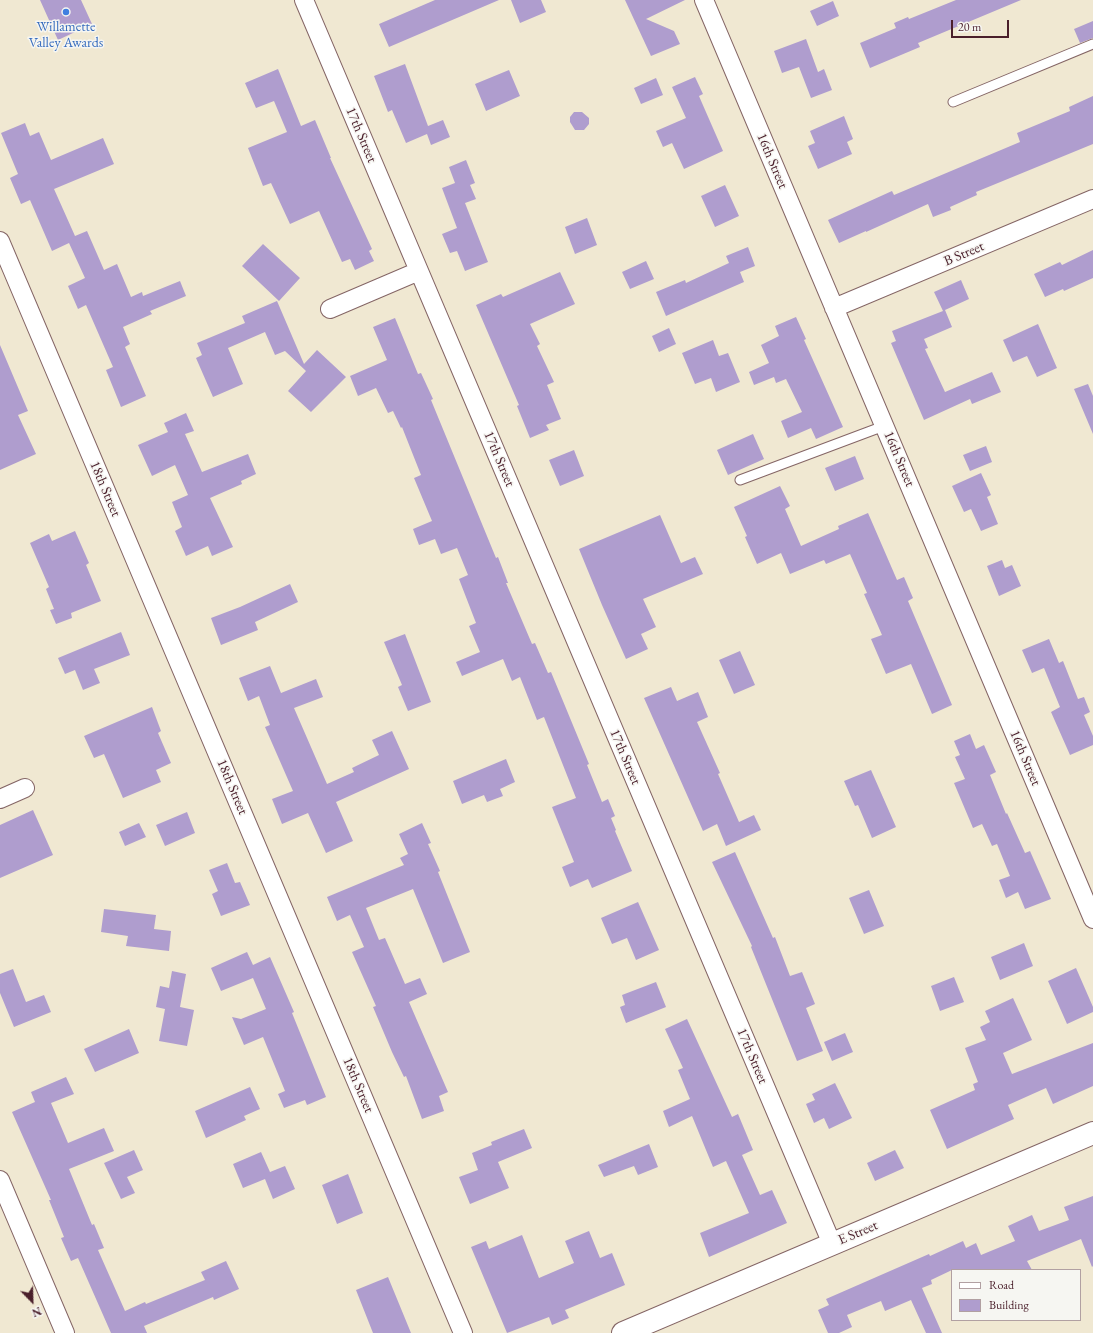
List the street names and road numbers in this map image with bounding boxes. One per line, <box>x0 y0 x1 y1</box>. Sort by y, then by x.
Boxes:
street label: 17th Street <box>342 105 380 165</box>
street label: 16th Street <box>753 131 791 191</box>
street label: B Street <box>941 238 987 270</box>
street label: 17th Street <box>480 429 518 489</box>
street label: 16th Street <box>880 429 918 489</box>
street label: 18th Street <box>86 459 124 519</box>
street label: 17th Street <box>606 727 644 787</box>
street label: 16th Street <box>1006 728 1044 788</box>
street label: 18th Street <box>213 757 251 817</box>
street label: 17th Street <box>733 1026 771 1086</box>
street label: 18th Street <box>339 1055 377 1115</box>
street label: E Street <box>836 1217 880 1249</box>

